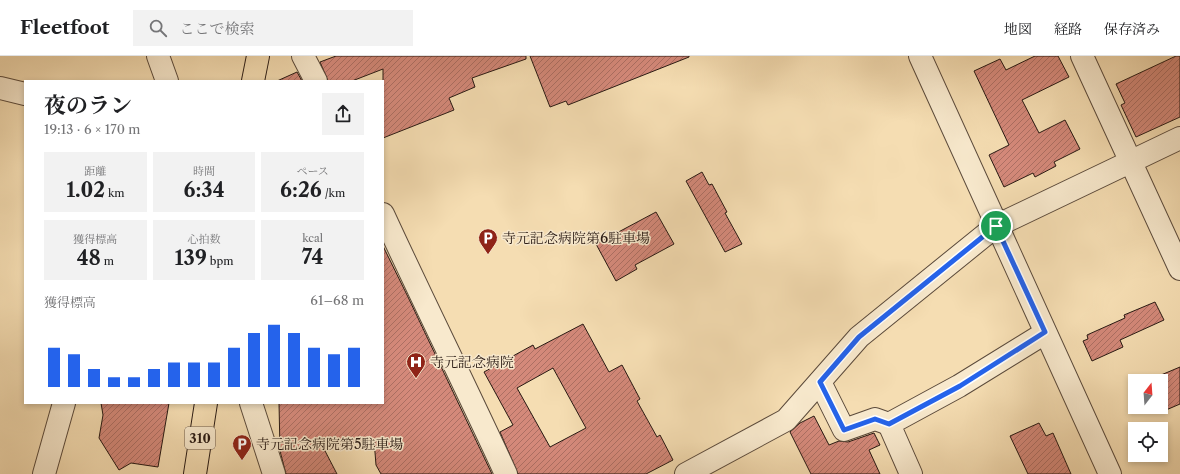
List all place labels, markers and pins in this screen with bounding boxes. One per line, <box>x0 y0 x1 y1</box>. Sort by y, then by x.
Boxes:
pin <box>979 209 1013 243</box>
parking icon: 寺元記念病院第6駐車場 <box>477 227 499 255</box>
place label: 寺元記念病院第6駐車場 <box>502 229 650 247</box>
hospital icon: 寺元記念病院 <box>405 351 427 379</box>
place label: 寺元記念病院 <box>430 353 514 371</box>
parking icon: 寺元記念病院第5駐車場 <box>231 433 253 461</box>
place label: 寺元記念病院第5駐車場 <box>256 435 404 453</box>

